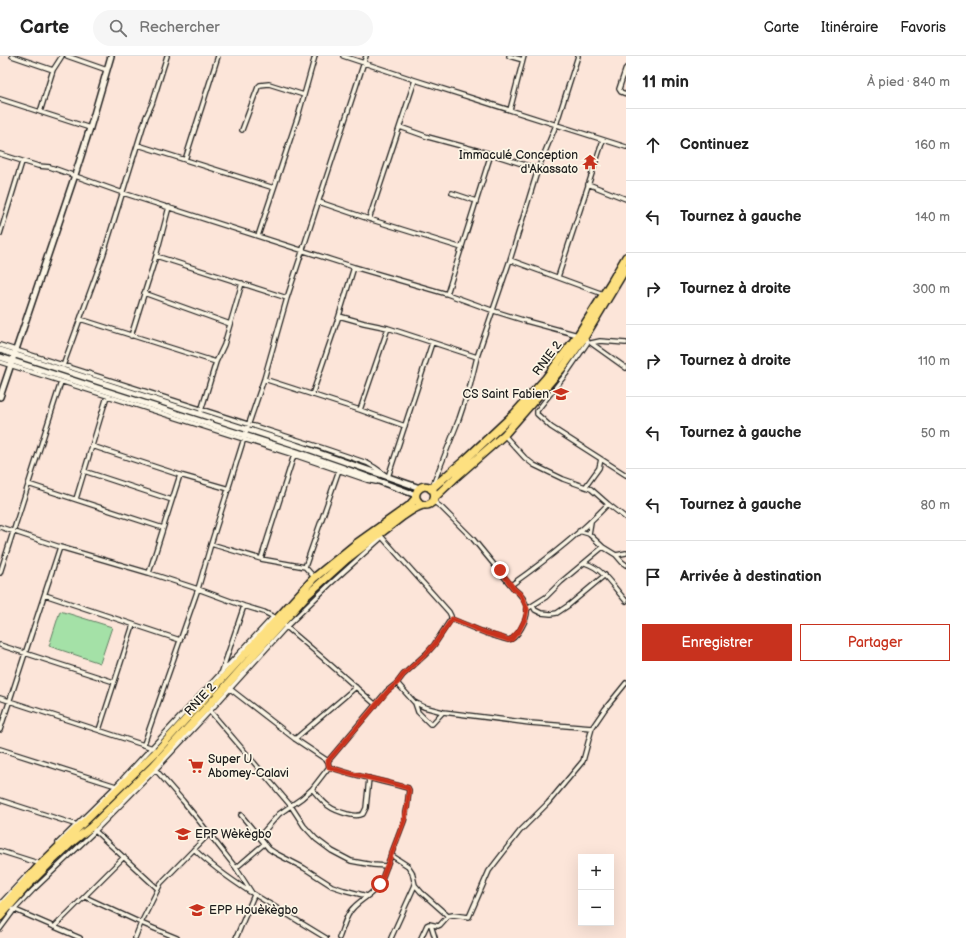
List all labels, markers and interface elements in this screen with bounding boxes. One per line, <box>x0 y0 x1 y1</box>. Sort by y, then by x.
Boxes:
search box <box>93 10 373 46</box>
text: Carte <box>20 16 69 39</box>
icon: search <box>107 17 129 39</box>
text: Rechercher <box>139 18 220 37</box>
text: Carte <box>764 19 799 36</box>
text: Itinéraire <box>821 19 878 36</box>
text: Favoris <box>900 19 946 36</box>
text: 11 min <box>642 72 689 92</box>
text: À pied · 840 m <box>867 74 950 90</box>
icon: ahead <box>642 134 664 156</box>
text: Continuez <box>680 135 749 154</box>
text: 160 m <box>915 137 950 153</box>
place label: Immaculé Conception d'Akassato <box>459 148 578 177</box>
temple icon: Immaculé Conception d'Akassato <box>581 153 599 171</box>
icon: left <box>642 206 664 228</box>
text: Tournez à gauche <box>680 207 801 226</box>
text: 140 m <box>915 209 950 225</box>
icon: right <box>642 278 664 300</box>
text: Tournez à droite <box>680 279 791 298</box>
text: 300 m <box>912 281 950 297</box>
street label: RNIE 2 <box>530 338 565 379</box>
icon: right <box>642 350 664 372</box>
text: Tournez à droite <box>680 351 791 370</box>
text: 110 m <box>918 353 950 369</box>
school or university icon: CS Saint Fabien <box>552 385 570 403</box>
place label: CS Saint Fabien <box>463 387 549 402</box>
icon: left <box>642 422 664 444</box>
text: Tournez à gauche <box>680 423 801 442</box>
text: 50 m <box>921 425 950 441</box>
icon: left <box>642 494 664 516</box>
text: Tournez à gauche <box>680 495 801 514</box>
text: 80 m <box>921 497 950 513</box>
route end <box>491 561 509 579</box>
icon: arrive <box>642 566 664 588</box>
text: Arrivée à destination <box>680 567 822 586</box>
button: Enregistrer <box>642 624 792 661</box>
button: Partager <box>800 624 950 661</box>
street label: RNIE 2 <box>181 680 219 719</box>
place label: Super U Abomey-Calavi <box>208 752 289 781</box>
supermarket icon: Super U Abomey-Calavi <box>187 757 205 775</box>
school or university icon: EPP Wèkègbo <box>174 825 192 843</box>
place label: EPP Wèkègbo <box>195 827 272 842</box>
map controls <box>578 854 614 926</box>
button: + <box>578 854 614 890</box>
route start <box>371 875 389 893</box>
button: − <box>578 890 614 926</box>
school or university icon: EPP Houèkègbo <box>188 901 206 919</box>
place label: EPP Houèkègbo <box>209 903 298 918</box>

